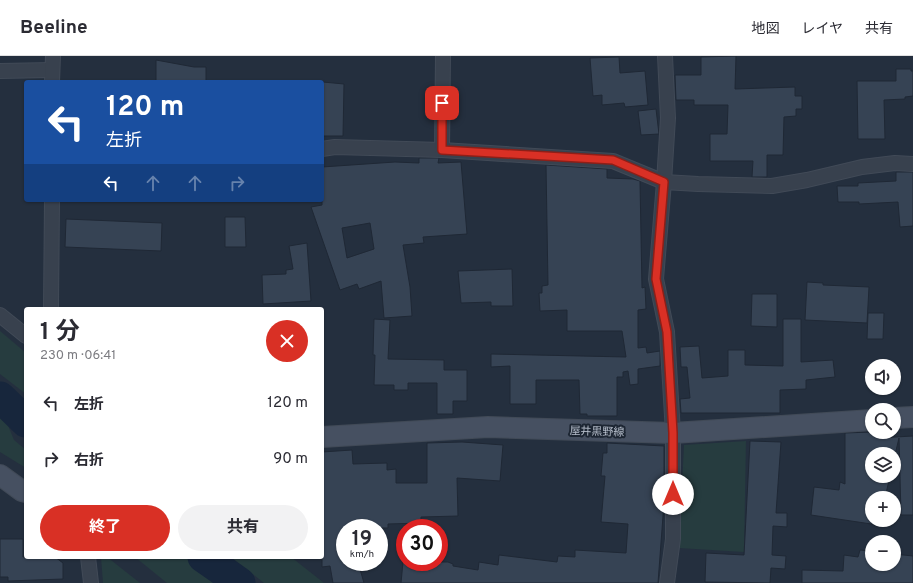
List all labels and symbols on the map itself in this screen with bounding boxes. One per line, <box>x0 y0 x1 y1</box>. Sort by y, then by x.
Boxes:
pin <box>425 86 459 120</box>
street label: 屋井黒野線 <box>569 424 625 440</box>
position arrow <box>652 473 694 515</box>
speed limit sign: 30 <box>396 519 448 571</box>

